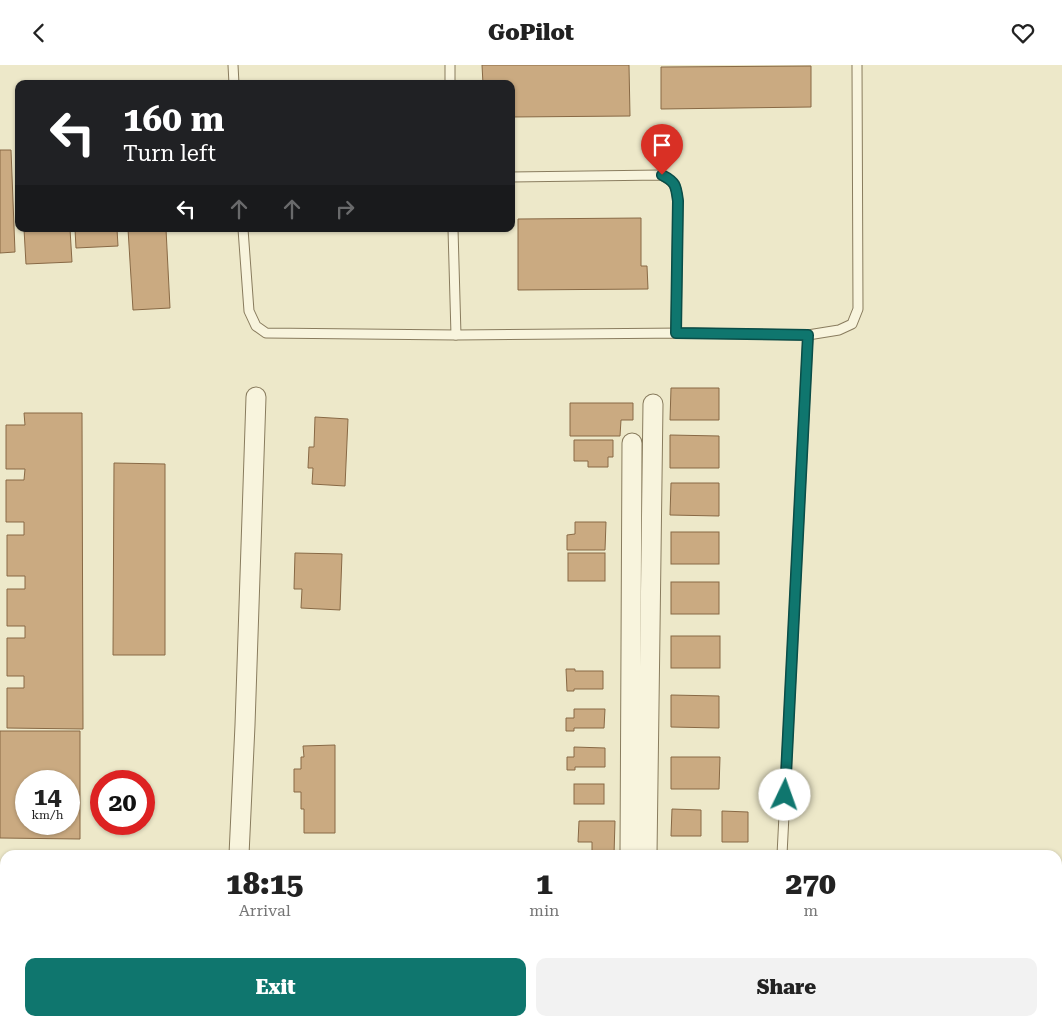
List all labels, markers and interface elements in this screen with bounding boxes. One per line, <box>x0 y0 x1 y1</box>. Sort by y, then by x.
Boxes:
icon: back <box>25 19 53 47</box>
icon: heart <box>1009 19 1037 47</box>
text: GoPilot <box>488 20 574 45</box>
text: 160 m <box>123 99 224 140</box>
icon: left <box>40 100 105 165</box>
pin <box>641 124 683 175</box>
icon: arrive <box>648 131 676 159</box>
text: Turn left <box>123 141 216 166</box>
icon: left <box>172 195 200 223</box>
icon: ahead <box>225 195 253 223</box>
icon: ahead <box>278 195 306 223</box>
icon: right <box>331 195 359 223</box>
position arrow <box>758 768 810 820</box>
speed limit sign: 20 <box>90 770 155 835</box>
text: 14 <box>33 782 62 811</box>
text: km/h <box>31 808 64 822</box>
text: 18:15 <box>226 866 303 901</box>
text: 1 <box>536 866 553 901</box>
text: 270 <box>785 866 836 901</box>
text: Arrival <box>239 901 291 920</box>
text: min <box>529 901 559 920</box>
text: m <box>803 901 818 920</box>
button: Exit <box>25 958 526 1016</box>
button: Share <box>536 958 1037 1016</box>

